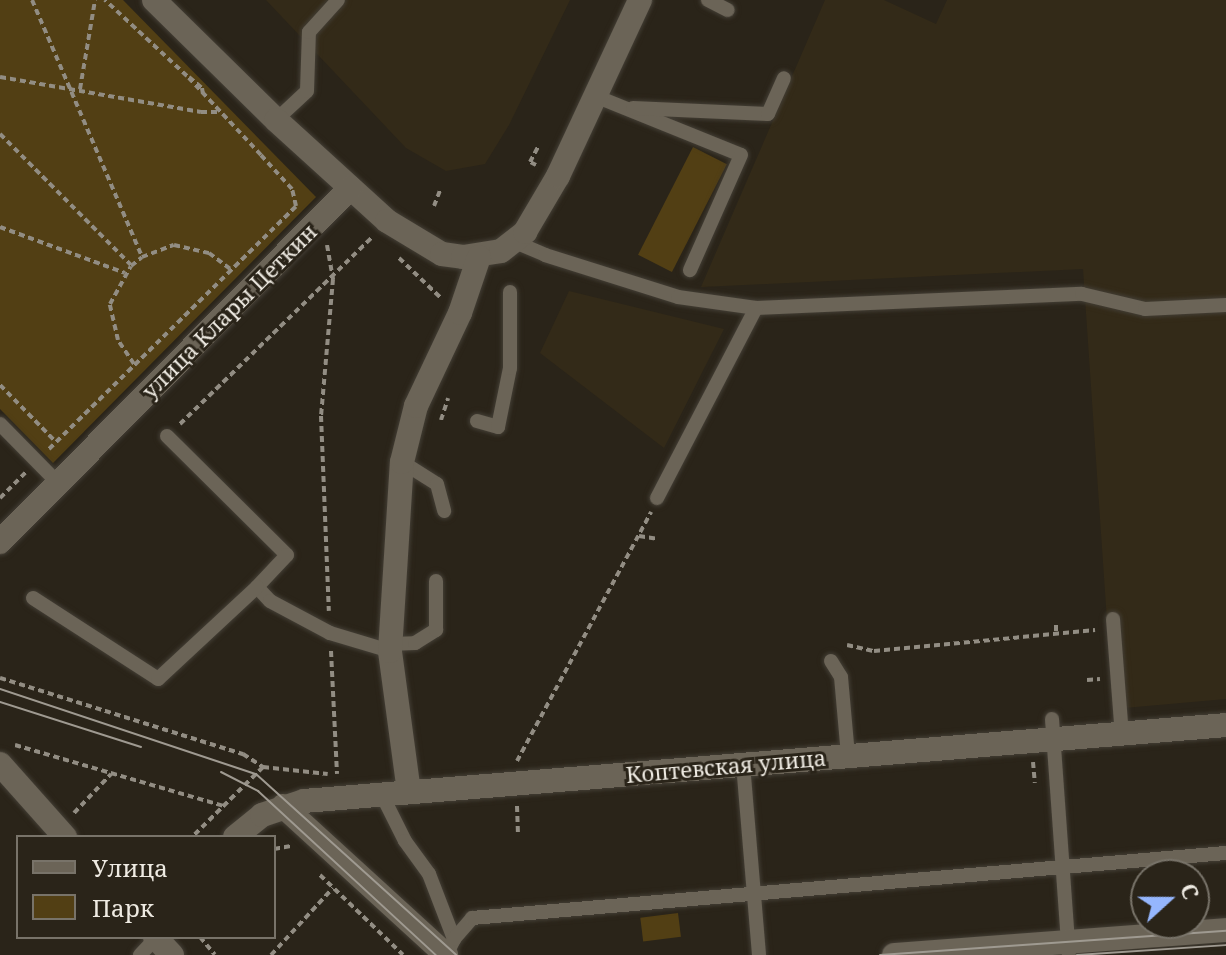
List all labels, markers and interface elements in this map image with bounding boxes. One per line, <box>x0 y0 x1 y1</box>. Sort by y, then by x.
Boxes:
street label: улица Клары Цеткин <box>136 218 322 404</box>
street label: Коптевская улица <box>625 744 827 788</box>
legend <box>16 835 276 939</box>
text: Улица <box>92 851 168 884</box>
north arrow <box>1130 859 1210 939</box>
text: С <box>1174 879 1207 903</box>
text: Парк <box>92 891 154 924</box>

